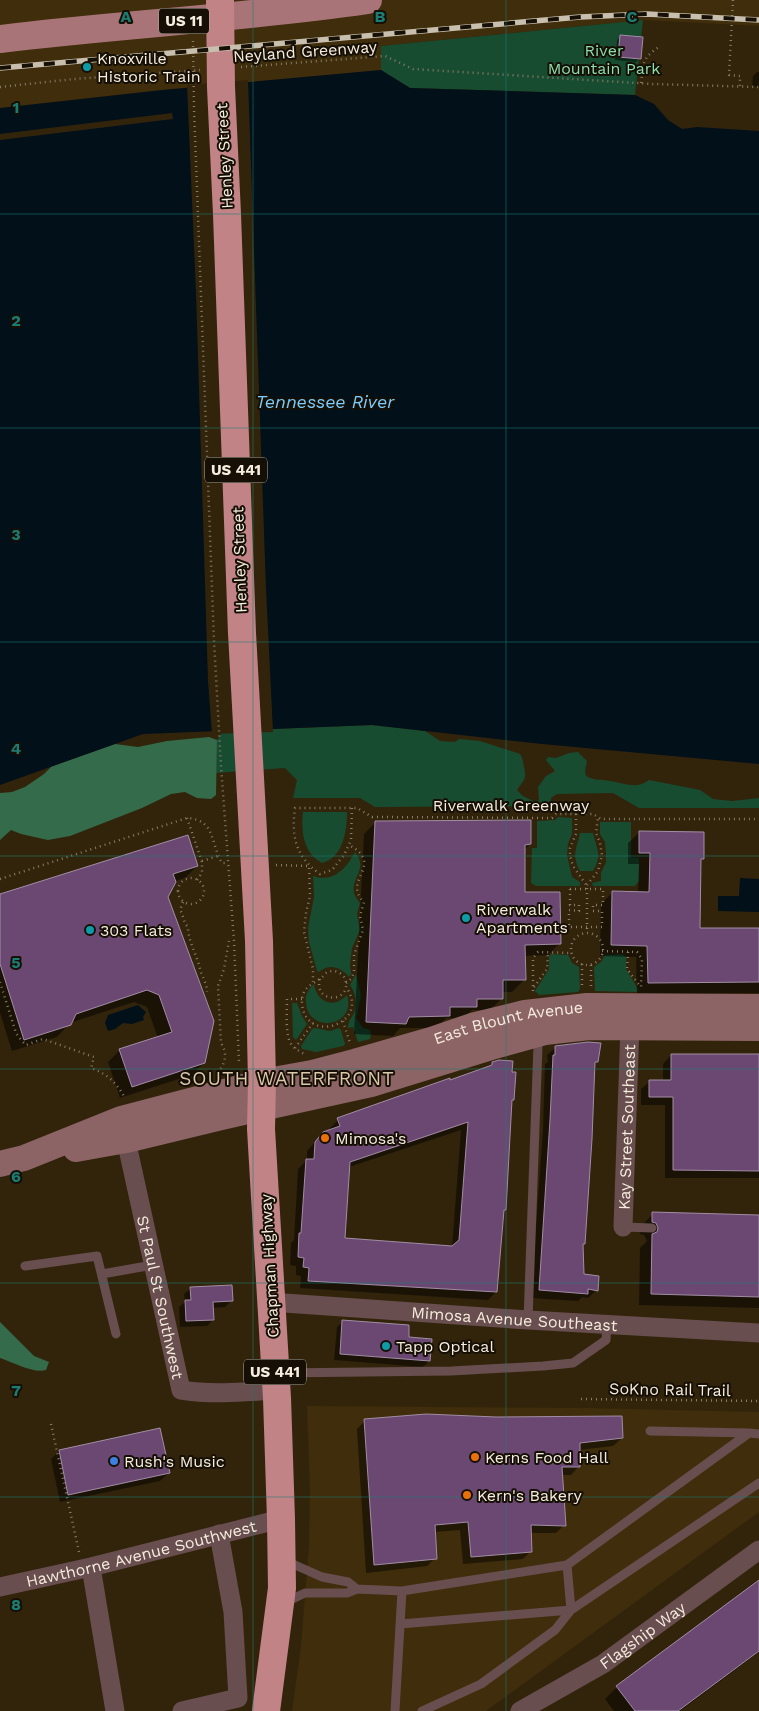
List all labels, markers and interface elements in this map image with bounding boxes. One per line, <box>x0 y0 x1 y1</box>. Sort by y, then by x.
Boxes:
text: A <box>121 7 132 26</box>
text: B <box>375 7 386 26</box>
text: C <box>627 7 638 26</box>
road number: US 11 <box>159 8 209 34</box>
street label: Neyland Greenway <box>232 37 378 66</box>
park label: River Mountain Park <box>548 41 660 78</box>
place label: Knoxville Historic Train <box>97 49 201 86</box>
marker: Knoxville Historic Train <box>81 61 93 73</box>
text: 1 <box>13 98 19 117</box>
street label: Henley Street <box>212 102 237 209</box>
text: 2 <box>11 311 21 330</box>
water label: Tennessee River <box>256 391 395 412</box>
road number: US 441 <box>205 458 267 482</box>
street label: Henley Street <box>228 506 251 613</box>
text: 3 <box>11 525 21 544</box>
text: 4 <box>11 739 21 758</box>
street label: Riverwalk Greenway <box>433 796 590 815</box>
place label: Riverwalk Apartments <box>476 900 568 937</box>
marker: Riverwalk Apartments <box>460 912 472 924</box>
place label: 303 Flats <box>100 921 172 940</box>
marker: 303 Flats <box>84 924 96 936</box>
text: 5 <box>11 953 21 972</box>
street label: East Blount Avenue <box>431 998 584 1048</box>
street label: Kay Street Southeast <box>615 1044 639 1210</box>
district label: SOUTH WATERFRONT <box>179 1067 395 1090</box>
place label: Mimosa's <box>335 1129 407 1148</box>
marker: Mimosa's <box>319 1132 331 1144</box>
text: 6 <box>11 1167 21 1186</box>
street label: Chapman Highway <box>256 1193 283 1338</box>
street label: St Paul St Southwest <box>133 1214 187 1381</box>
street label: Mimosa Avenue Southeast <box>411 1303 618 1335</box>
place label: Tapp Optical <box>396 1337 494 1356</box>
marker: Tapp Optical <box>380 1340 392 1352</box>
road number: US 441 <box>244 1360 306 1384</box>
street label: SoKno Rail Trail <box>609 1379 731 1400</box>
text: 7 <box>11 1381 21 1400</box>
place label: Kerns Food Hall <box>485 1448 609 1467</box>
marker: Kerns Food Hall <box>469 1451 481 1463</box>
place label: Rush's Music <box>124 1452 225 1471</box>
marker: Rush's Music <box>108 1455 120 1467</box>
place label: Kern's Bakery <box>477 1486 583 1505</box>
marker: Kern's Bakery <box>461 1489 473 1501</box>
street label: Hawthorne Avenue Southwest <box>24 1517 259 1591</box>
text: 8 <box>11 1595 21 1614</box>
street label: Flagship Way <box>596 1598 690 1673</box>

